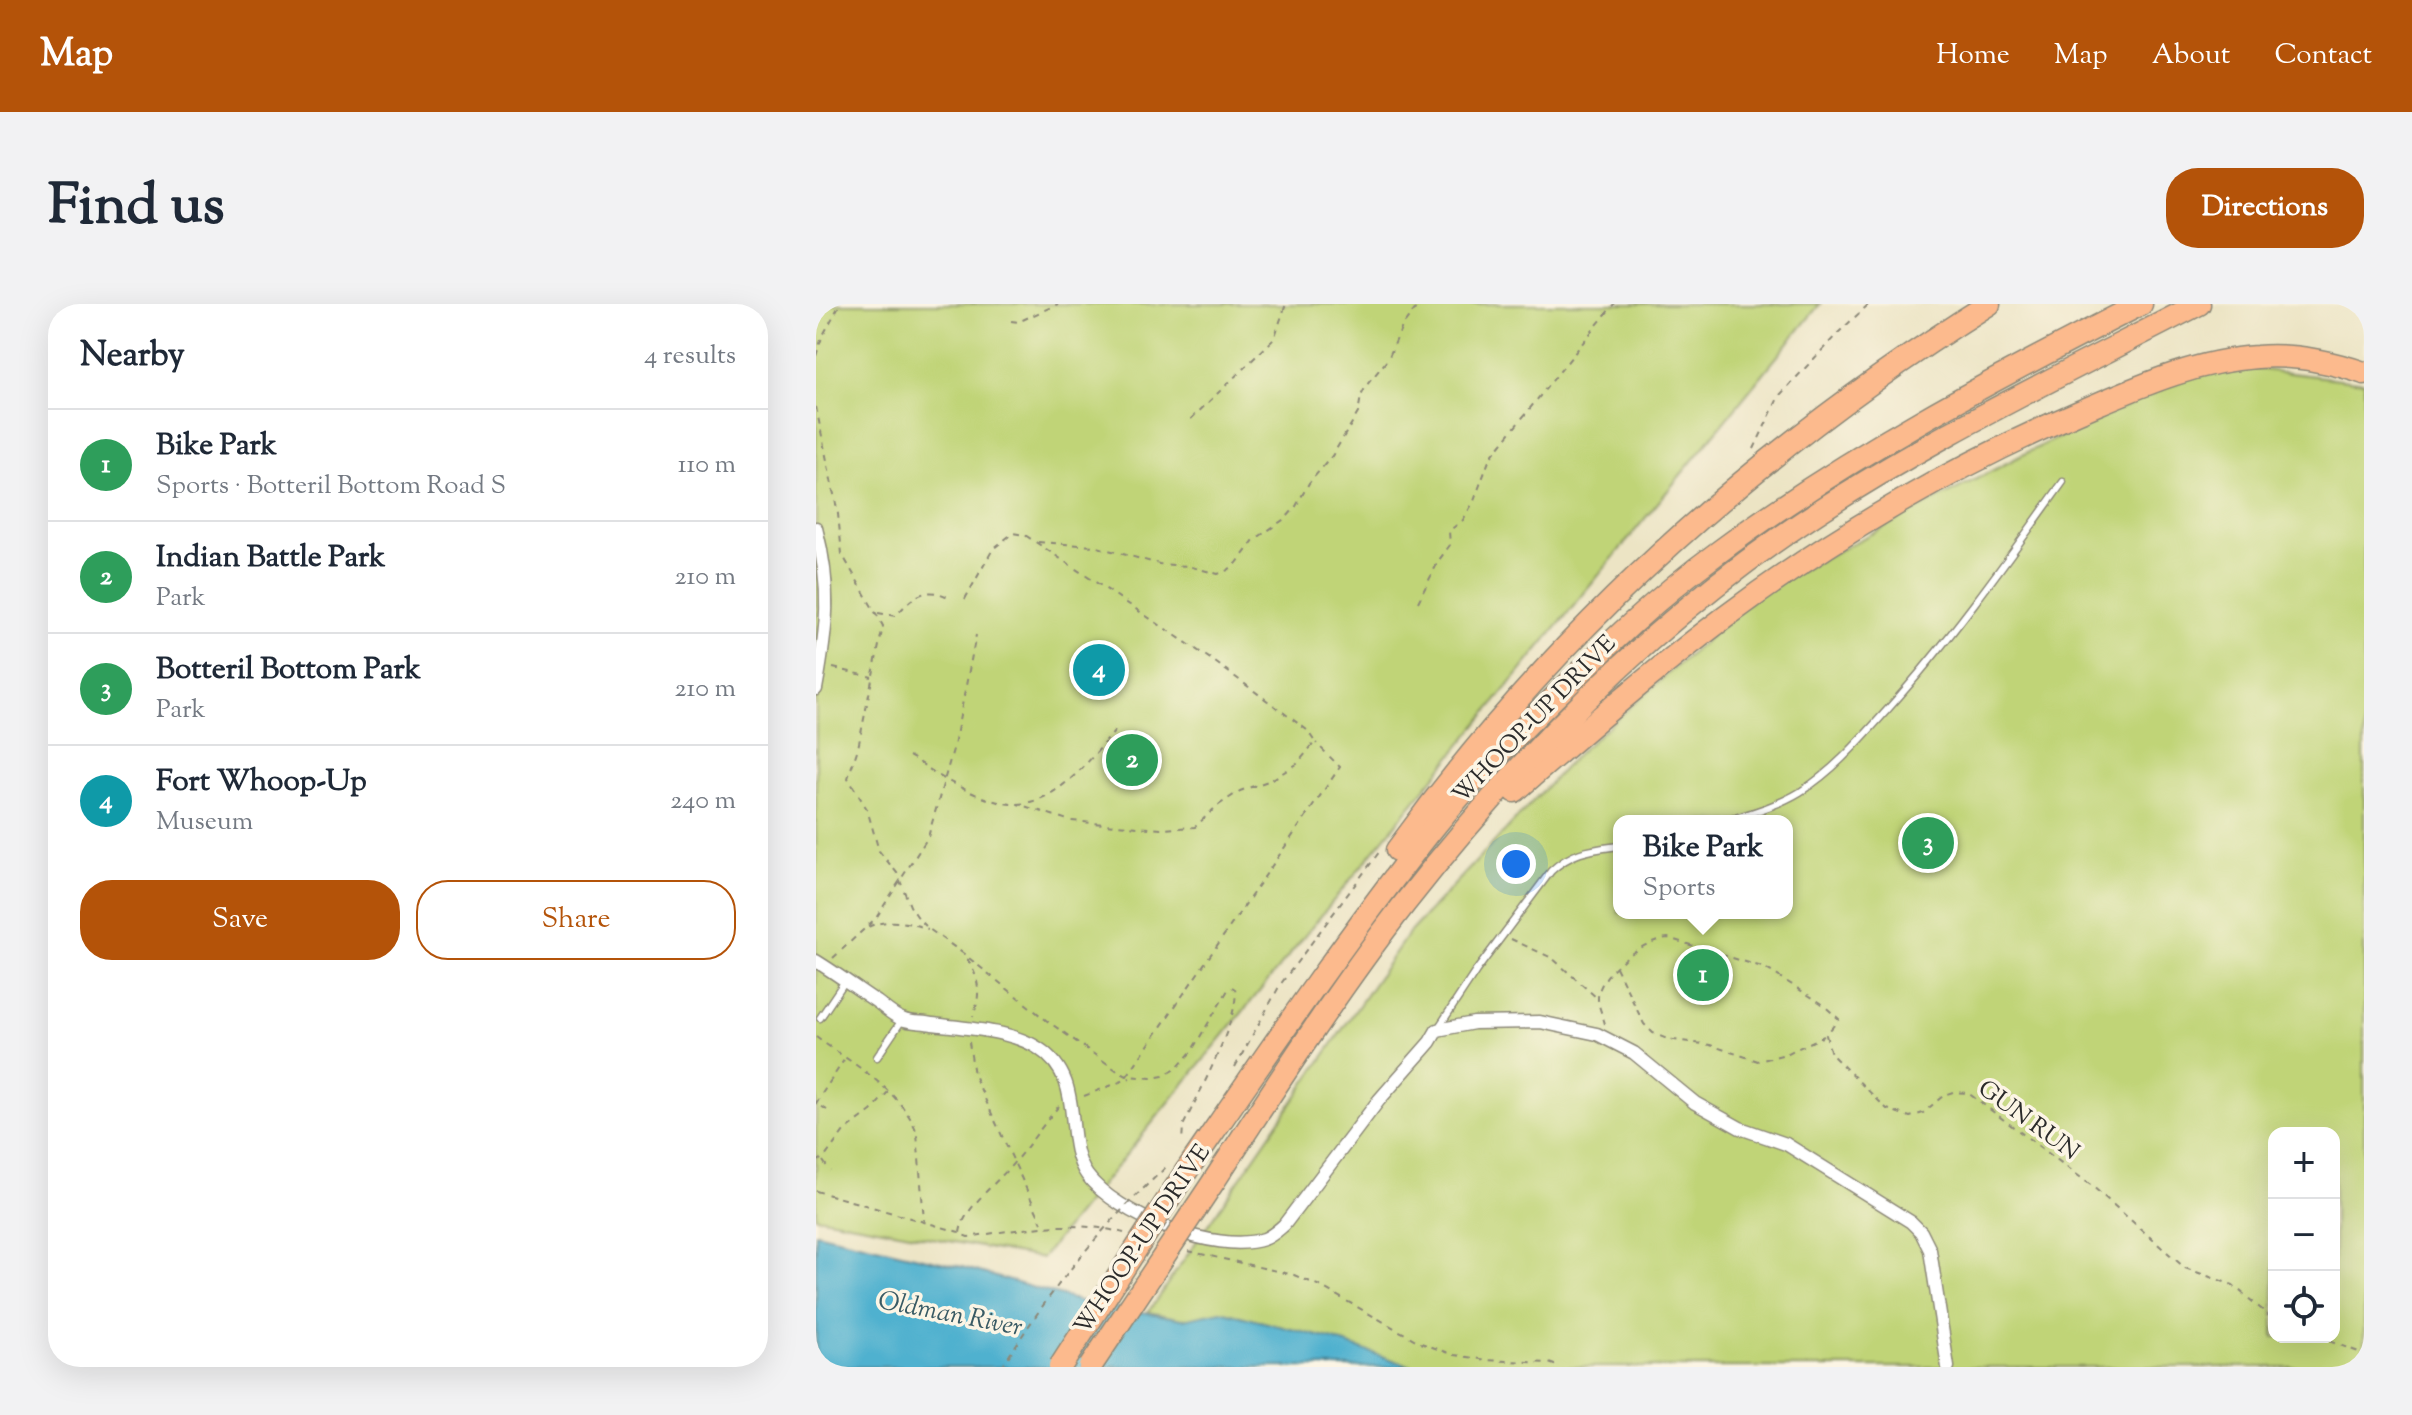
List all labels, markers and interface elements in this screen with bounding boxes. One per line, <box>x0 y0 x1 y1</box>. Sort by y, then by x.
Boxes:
text: Map <box>40 29 113 83</box>
text: Home <box>1936 36 2010 76</box>
text: Map <box>2054 36 2108 76</box>
text: About <box>2152 36 2230 76</box>
text: Contact <box>2274 36 2372 76</box>
text: Find us <box>48 168 224 249</box>
button: Directions <box>2166 168 2364 248</box>
text: Nearby <box>80 332 185 381</box>
text: 4 results <box>644 338 736 375</box>
text: Bike Park <box>156 425 277 468</box>
text: 1 <box>102 447 110 484</box>
text: 110 m <box>678 447 736 484</box>
text: Sports · Botteril Bottom Road S <box>156 468 506 505</box>
text: Indian Battle Park <box>156 537 385 580</box>
text: 2 <box>100 559 112 596</box>
text: 210 m <box>674 559 736 596</box>
text: Park <box>156 580 206 617</box>
street label: WHOOP-UP DRIVE <box>1445 628 1625 812</box>
pin: 4 <box>1073 640 1125 700</box>
text: Botteril Bottom Park <box>156 649 421 692</box>
text: 3 <box>101 671 111 708</box>
text: 210 m <box>674 671 736 708</box>
text: Park <box>156 692 206 729</box>
pin: 2 <box>1106 730 1158 790</box>
text: Fort Whoop-Up <box>156 761 367 804</box>
text: 4 <box>99 783 113 820</box>
text: 240 m <box>670 783 736 820</box>
text: Museum <box>156 804 253 841</box>
pin: 3 <box>1902 813 1954 873</box>
popup <box>1613 815 1793 919</box>
text: Bike Park <box>1643 827 1763 870</box>
your location <box>1496 844 1536 884</box>
text: Sports <box>1643 870 1716 907</box>
button: Save <box>80 880 400 960</box>
button: Share <box>416 880 736 960</box>
pin: 1 <box>1677 945 1729 1005</box>
street label: GUN RUN <box>1970 1073 2086 1169</box>
map controls <box>2268 1127 2340 1343</box>
button: + <box>2268 1127 2340 1199</box>
street label: WHOOP-UP DRIVE <box>1067 1138 1220 1342</box>
button: − <box>2268 1199 2340 1271</box>
button: locate <box>2268 1271 2340 1343</box>
water label: Oldman River <box>875 1283 1025 1347</box>

